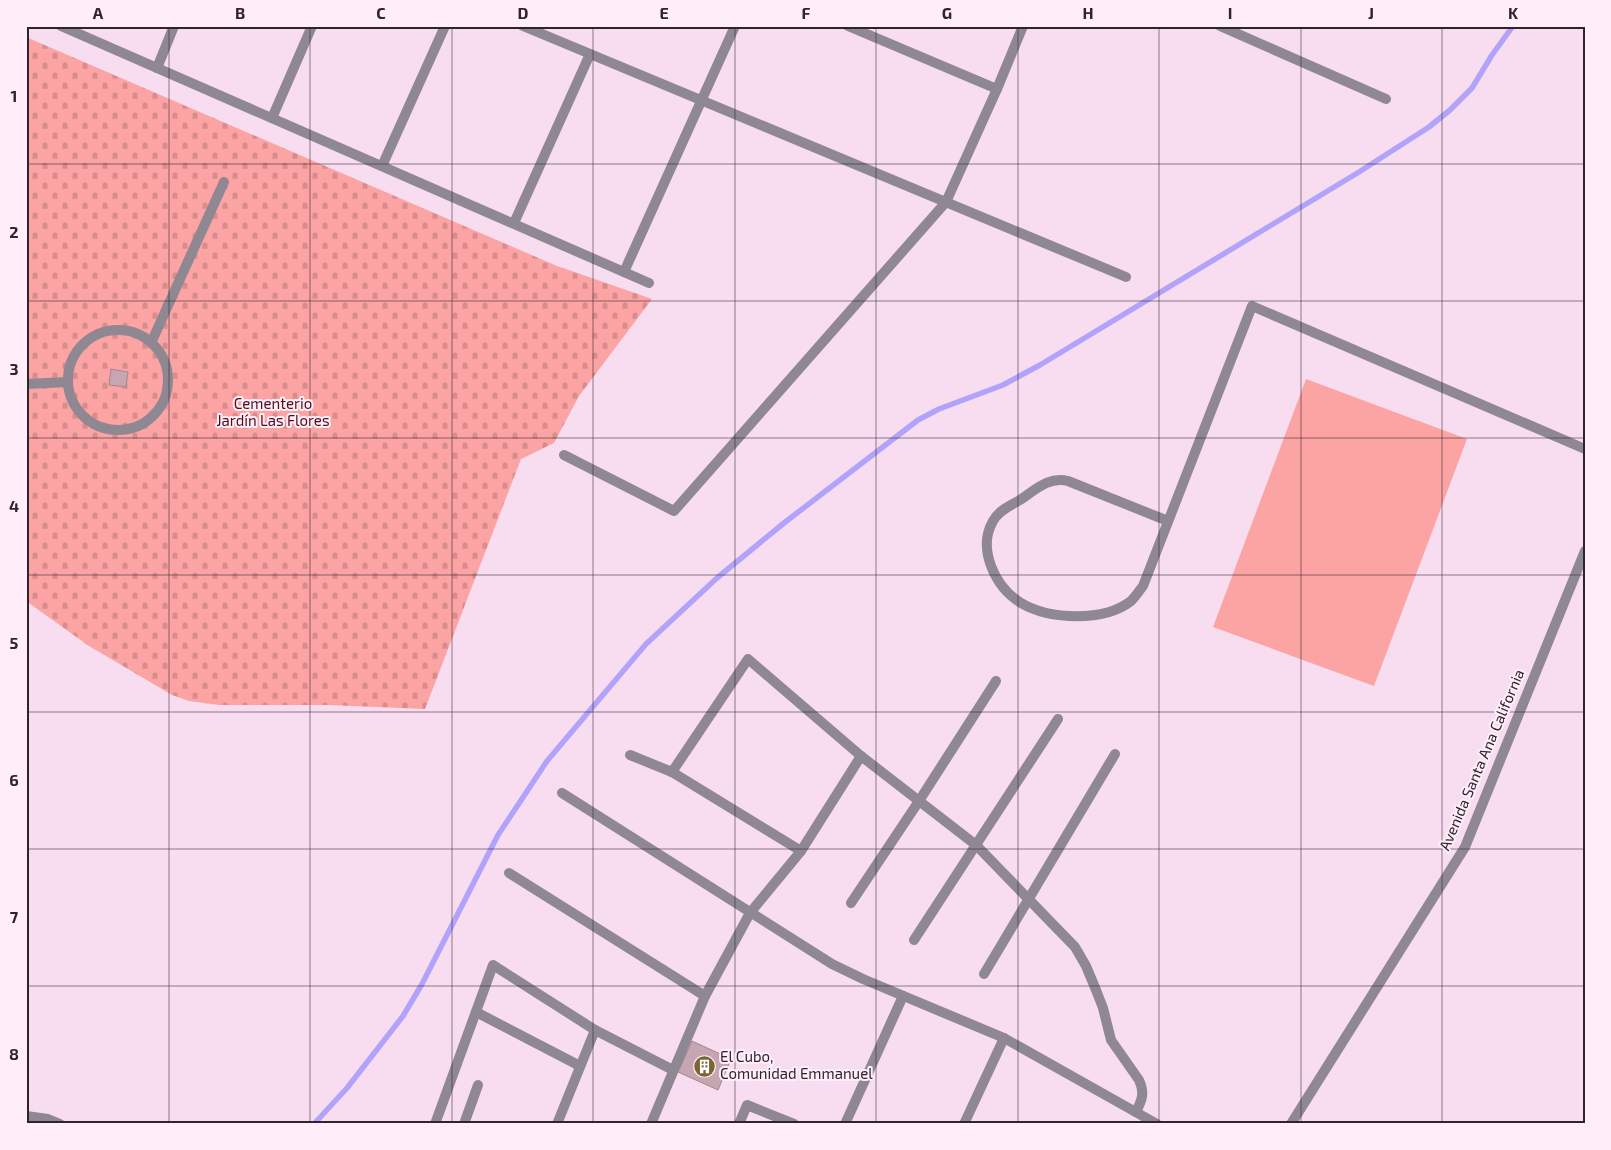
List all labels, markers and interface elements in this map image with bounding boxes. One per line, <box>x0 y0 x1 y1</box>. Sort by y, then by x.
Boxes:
text: A <box>93 3 104 22</box>
text: B <box>235 3 245 22</box>
text: C <box>376 3 386 22</box>
text: D <box>518 3 529 22</box>
text: E <box>659 3 669 22</box>
text: F <box>802 3 811 22</box>
text: G <box>942 3 952 22</box>
text: H <box>1082 3 1094 22</box>
text: I <box>1228 3 1232 22</box>
text: J <box>1368 3 1374 22</box>
text: K <box>1508 3 1519 22</box>
text: 1 <box>11 86 17 105</box>
text: 2 <box>9 222 19 241</box>
text: 3 <box>9 359 19 378</box>
park label: Cementerio Jardín Las Flores <box>216 394 330 429</box>
text: 4 <box>9 496 19 515</box>
text: 5 <box>10 633 19 652</box>
street label: Avenida Santa Ana California <box>1435 666 1528 853</box>
text: 6 <box>9 770 19 789</box>
text: 7 <box>10 907 19 926</box>
text: 8 <box>9 1044 19 1063</box>
place label: El Cubo, Comunidad Emmanuel <box>720 1047 873 1082</box>
building icon: El Cubo, Comunidad Emmanuel <box>692 1054 716 1078</box>

